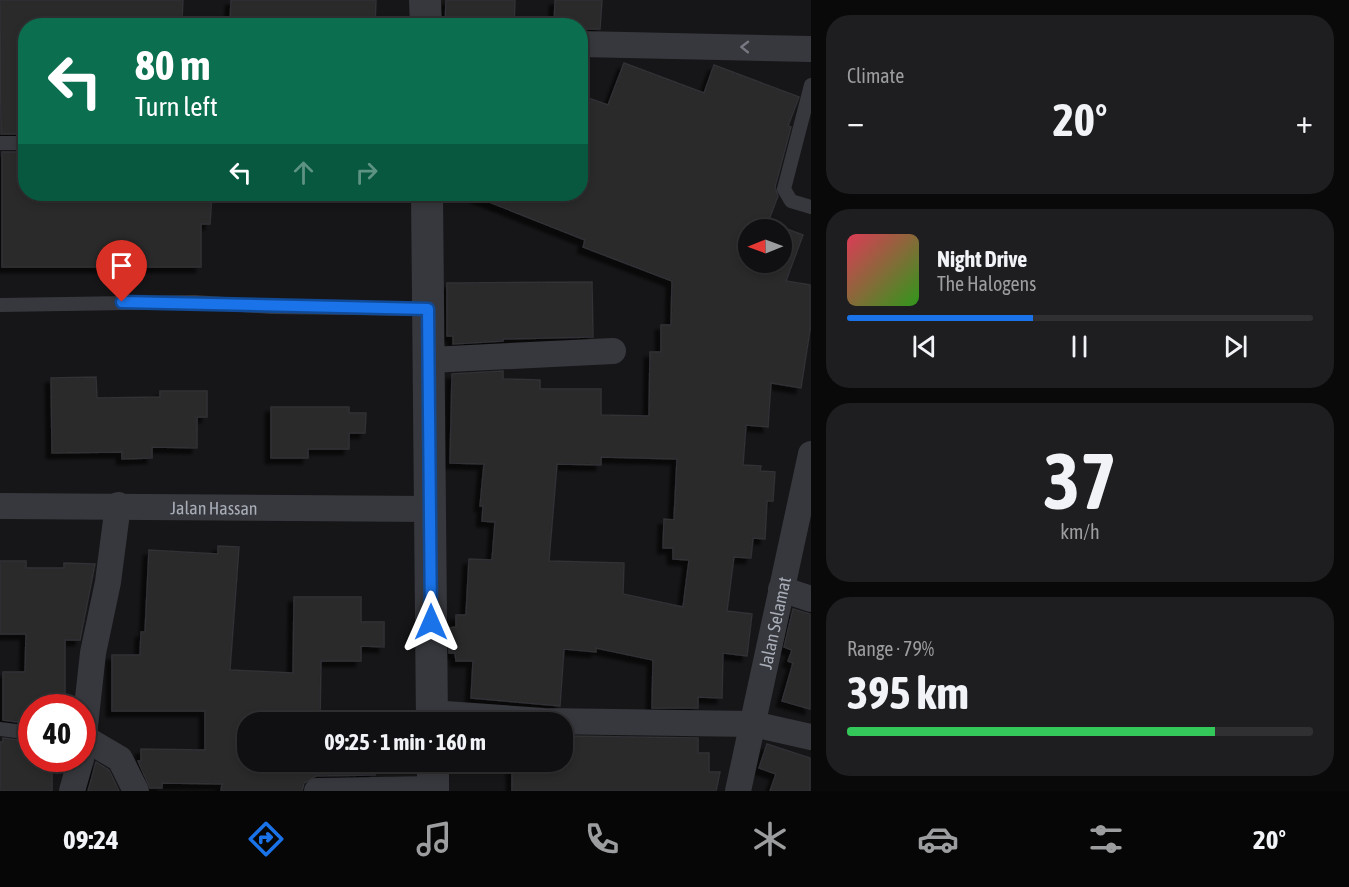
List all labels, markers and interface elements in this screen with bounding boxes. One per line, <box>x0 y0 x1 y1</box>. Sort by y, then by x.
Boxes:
text: 80 m <box>135 41 210 89</box>
one-way arrow <box>740 41 749 53</box>
icon: left <box>36 42 114 120</box>
text: Climate <box>847 64 904 87</box>
text: Turn left <box>135 91 218 122</box>
text: 20° <box>1053 94 1107 146</box>
text: − <box>847 102 864 140</box>
text: + <box>1296 102 1313 140</box>
icon: left <box>224 156 257 189</box>
icon: ahead <box>287 156 320 189</box>
icon: right <box>350 156 383 189</box>
north arrow <box>738 219 792 273</box>
map controls <box>738 219 792 273</box>
pin <box>96 240 147 302</box>
text: Night Drive <box>937 246 1027 272</box>
icon: arrive <box>105 249 138 282</box>
text: The Halogens <box>937 272 1036 295</box>
icon: previous <box>908 330 941 363</box>
icon: pause <box>1063 330 1096 363</box>
icon: next <box>1219 330 1252 363</box>
text: 37 <box>1043 436 1117 526</box>
street label: Jalan Hassan <box>170 497 258 518</box>
text: km/h <box>1060 520 1100 543</box>
street label: Jalan Selamat <box>754 575 795 671</box>
position arrow <box>399 590 463 654</box>
text: Range · 79% <box>847 637 934 660</box>
text: 395 km <box>847 667 969 719</box>
speed limit sign: 40 <box>18 694 96 772</box>
text: 09:25 · 1 min · 160 m <box>324 729 486 755</box>
icon: directions <box>245 818 287 860</box>
icon: music <box>413 818 455 860</box>
icon: phone <box>581 818 623 860</box>
icon: climate <box>749 818 791 860</box>
icon: car <box>917 818 959 860</box>
icon: filters <box>1085 818 1127 860</box>
text: 09:24 <box>63 824 119 855</box>
text: 20° <box>1253 824 1286 855</box>

